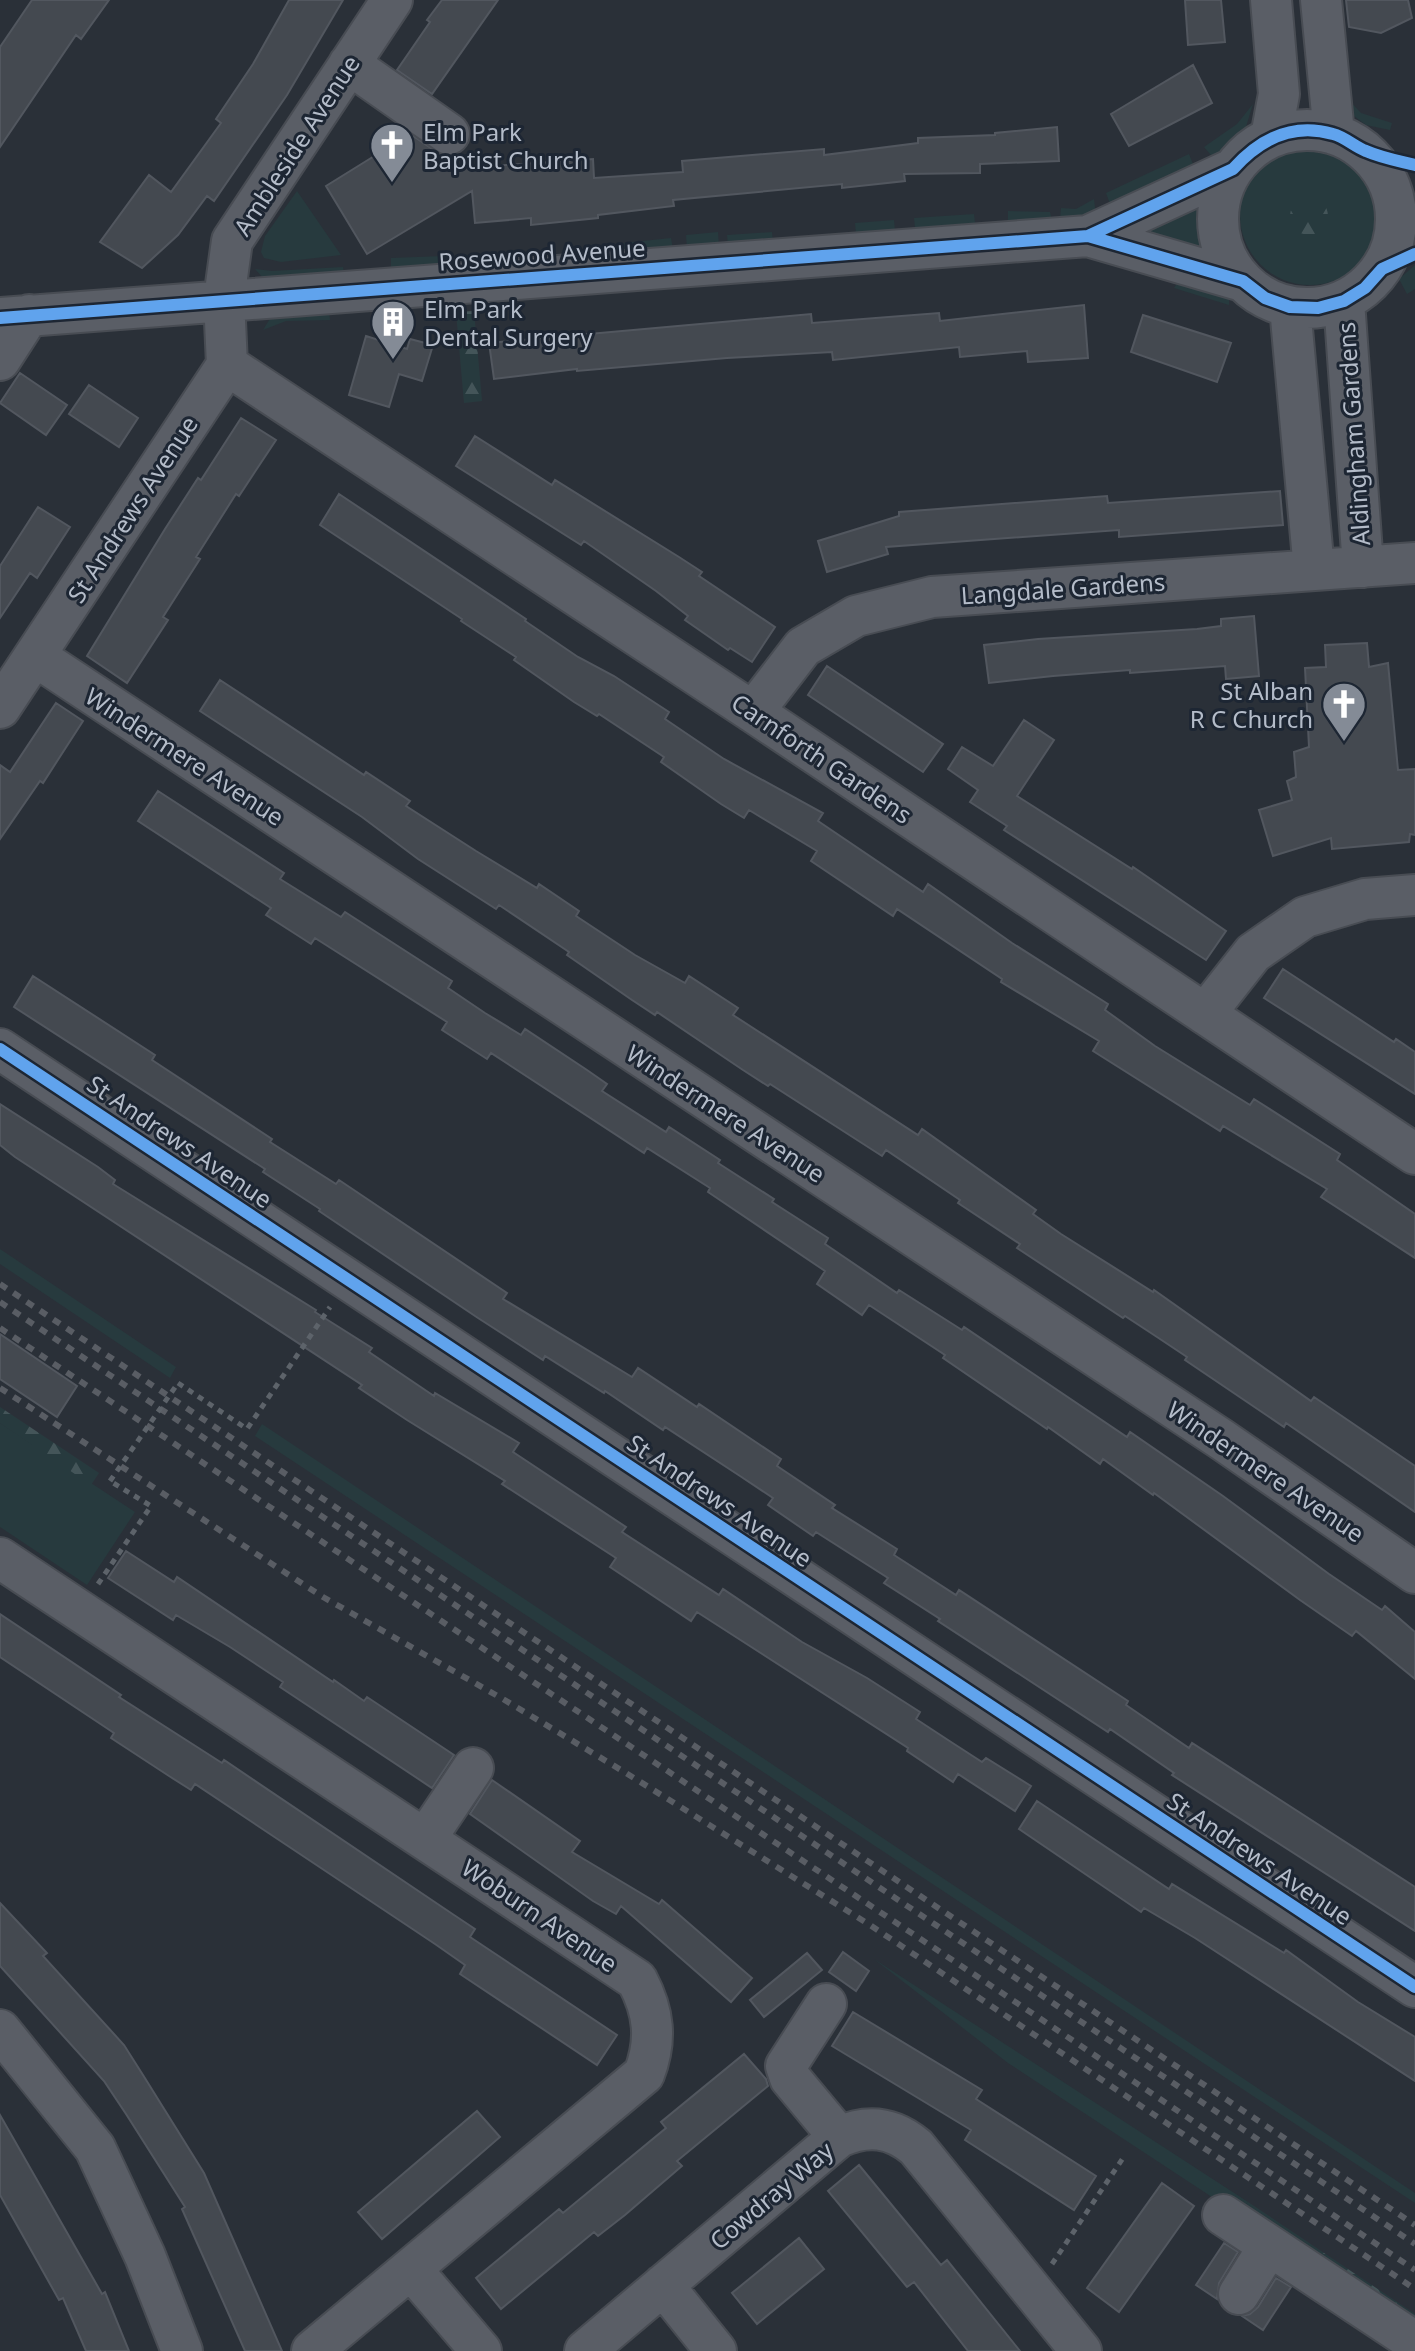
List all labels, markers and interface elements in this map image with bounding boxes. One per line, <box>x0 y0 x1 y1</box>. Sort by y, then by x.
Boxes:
street label: Ambleside Avenue <box>225 48 367 242</box>
place label: Elm Park Baptist Church <box>423 115 589 176</box>
church icon: Elm Park Baptist Church <box>368 121 416 184</box>
street label: Rosewood Avenue <box>438 230 646 278</box>
place label: Elm Park Dental Surgery <box>424 292 593 353</box>
building icon: Elm Park Dental Surgery <box>369 298 417 361</box>
street label: Aldingham Gardens <box>1329 321 1377 547</box>
street label: St Andrews Avenue <box>59 409 205 609</box>
street label: Langdale Gardens <box>960 564 1166 612</box>
place label: St Alban R C Church <box>1190 674 1313 735</box>
street label: Windermere Avenue <box>79 679 291 833</box>
church icon: St Alban R C Church <box>1320 680 1368 743</box>
street label: Carnforth Gardens <box>725 685 919 831</box>
street label: Windermere Avenue <box>620 1036 832 1190</box>
street label: St Andrews Avenue <box>81 1067 279 1215</box>
street label: Windermere Avenue <box>1161 1393 1371 1549</box>
street label: St Andrews Avenue <box>621 1426 819 1574</box>
street label: St Andrews Avenue <box>1161 1784 1359 1932</box>
street label: Woburn Avenue <box>456 1851 624 1979</box>
street label: Cowdray Way <box>702 2133 840 2256</box>

